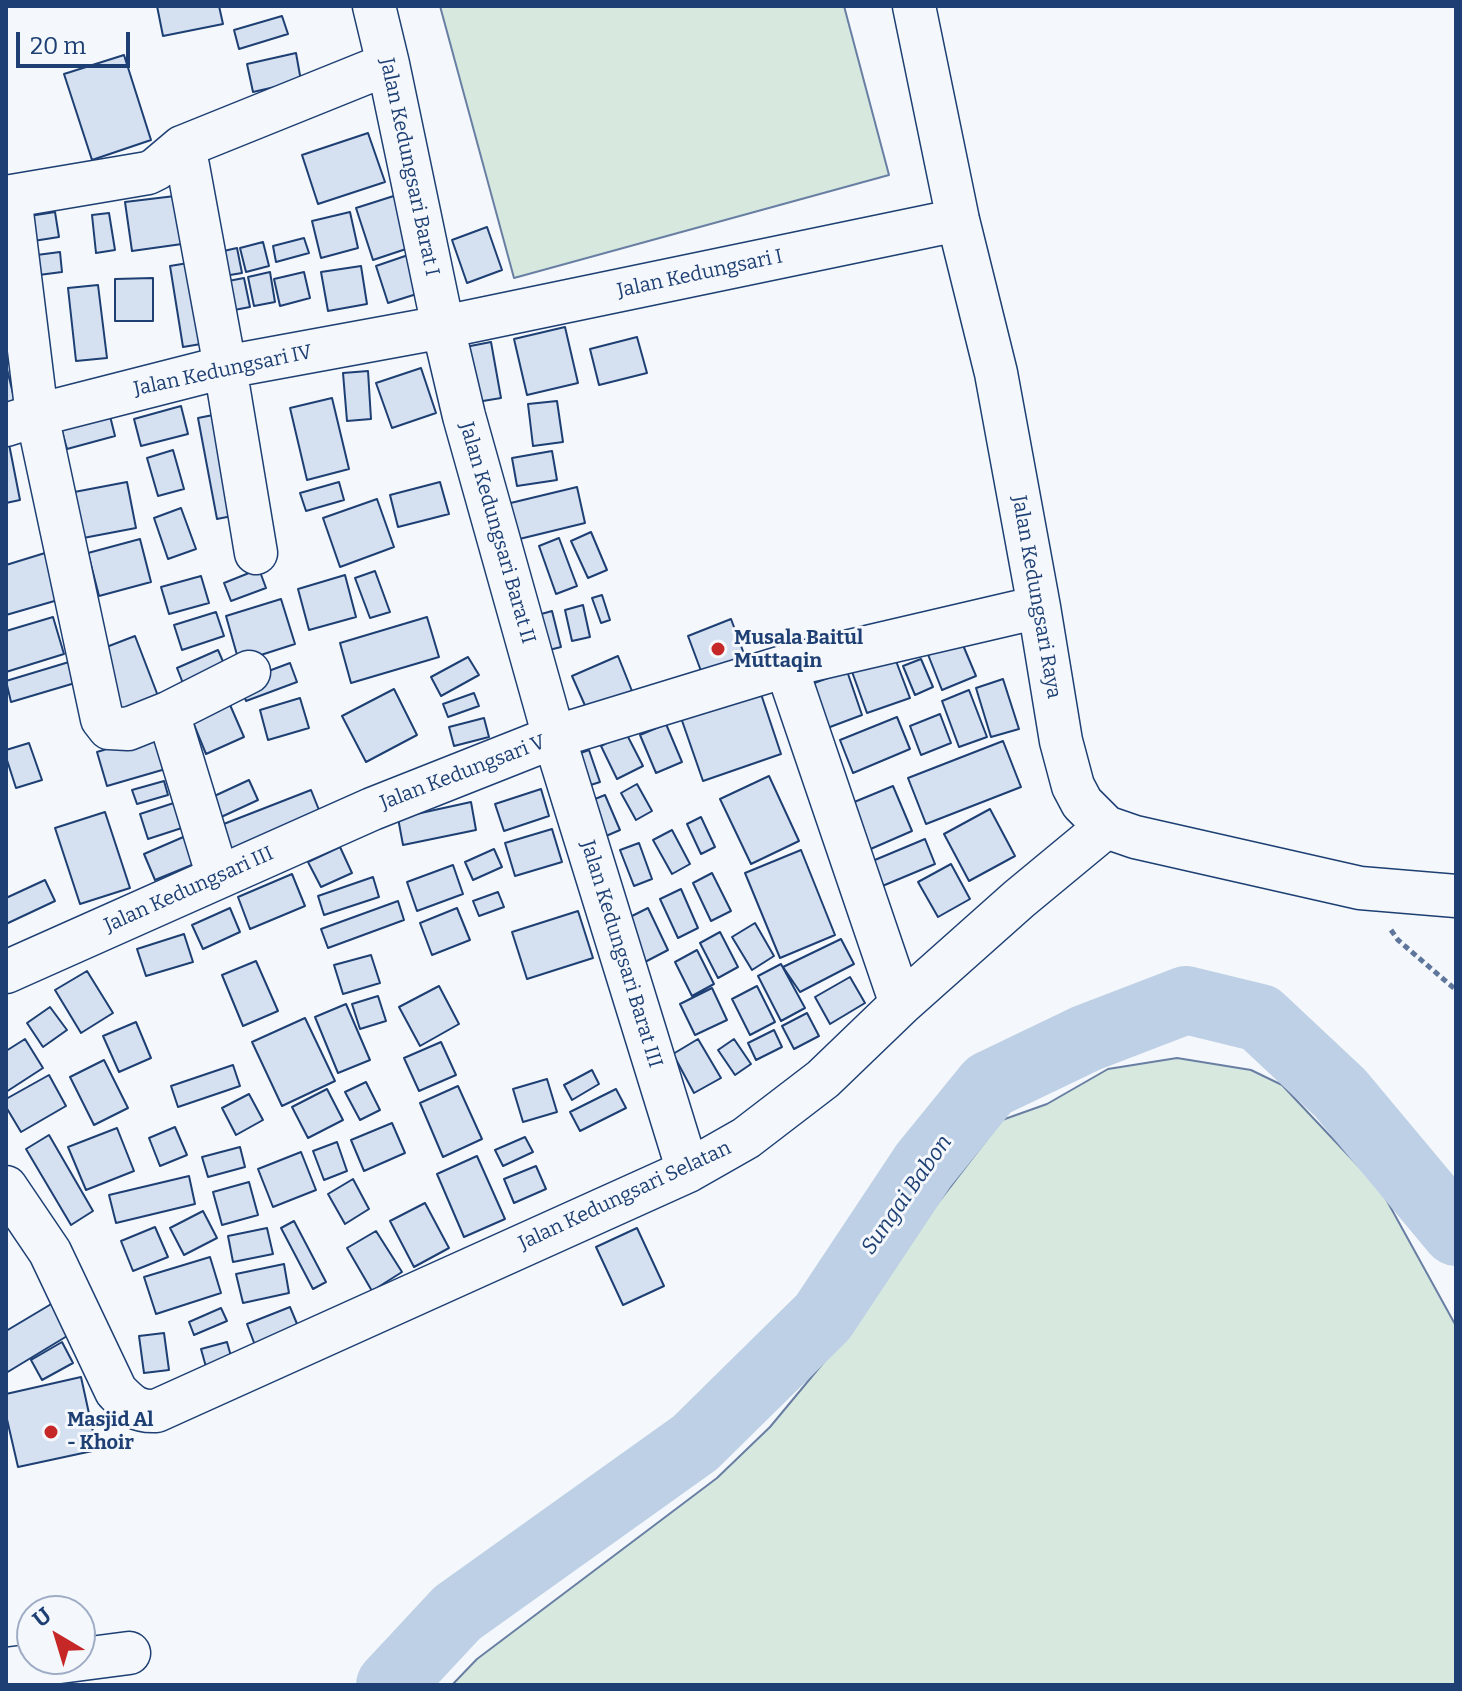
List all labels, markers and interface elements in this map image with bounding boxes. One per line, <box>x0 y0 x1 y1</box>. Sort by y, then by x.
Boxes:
scale bar <box>20 16 134 66</box>
text: 20 m <box>30 32 86 60</box>
street label: Jalan Kedungsari Barat I <box>374 56 444 278</box>
street label: Jalan Kedungsari I <box>615 245 785 303</box>
street label: Jalan Kedungsari IV <box>132 340 314 402</box>
street label: Jalan Kedungsari Barat II <box>454 420 540 646</box>
street label: Jalan Kedungsari Raya <box>1006 494 1066 700</box>
place label: Musala Baitul Muttaqin <box>734 626 863 673</box>
marker: Musala Baitul Muttaqin <box>709 640 727 658</box>
street label: Jalan Kedungsari V <box>377 730 549 816</box>
street label: Jalan Kedungsari Barat III <box>575 838 667 1070</box>
street label: Jalan Kedungsari III <box>101 842 277 938</box>
water label: Sungai Babon <box>856 1130 958 1260</box>
street label: Jalan Kedungsari Selatan <box>515 1136 735 1256</box>
place label: Masjid Al - Khoir <box>67 1408 154 1455</box>
marker: Masjid Al - Khoir <box>42 1423 60 1441</box>
north arrow <box>16 1595 96 1675</box>
text: U <box>27 1602 57 1633</box>

